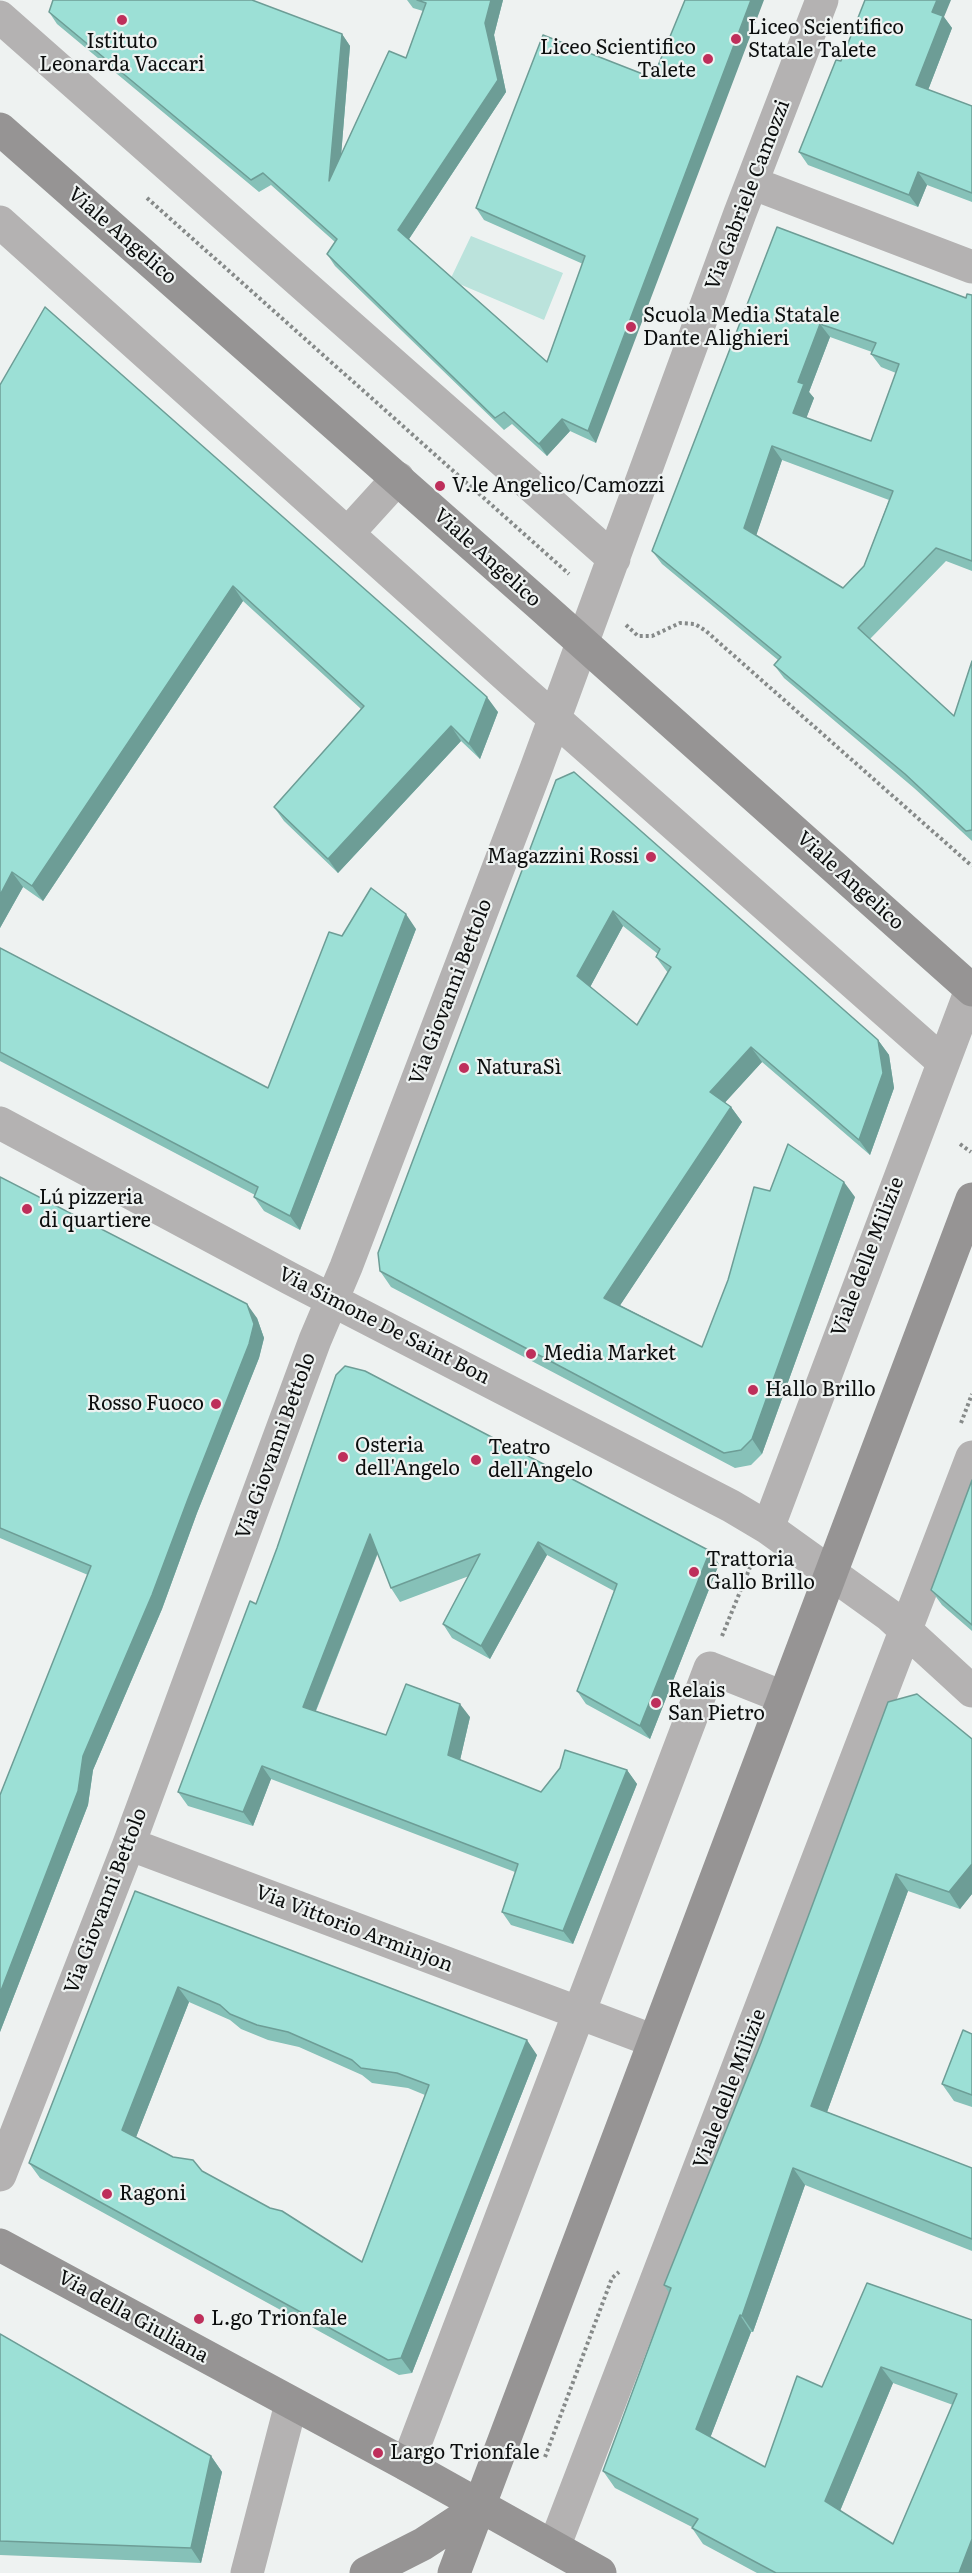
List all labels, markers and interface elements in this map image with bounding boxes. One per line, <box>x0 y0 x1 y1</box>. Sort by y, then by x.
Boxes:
marker: Istituto Leonarda Vaccari <box>115 13 129 27</box>
place label: Liceo Scientifico Statale Talete <box>748 16 904 63</box>
place label: Istituto Leonarda Vaccari <box>39 30 205 77</box>
marker: Liceo Scientifico Statale Talete <box>729 32 743 46</box>
place label: Liceo Scientifico Talete <box>540 36 696 83</box>
marker: Liceo Scientifico Talete <box>701 52 715 66</box>
street label: Via Gabriele Camozzi <box>701 97 795 293</box>
street label: Viale Angelico <box>63 182 181 290</box>
place label: Scuola Media Statale Dante Alighieri <box>643 304 840 351</box>
marker: Scuola Media Statale Dante Alighieri <box>624 320 638 334</box>
place label: V.le Angelico/Camozzi <box>452 474 665 498</box>
marker: V.le Angelico/Camozzi <box>433 479 447 493</box>
street label: Viale Angelico <box>428 504 546 612</box>
street label: Viale Angelico <box>791 827 909 935</box>
place label: Magazzini Rossi <box>487 845 639 869</box>
marker: Magazzini Rossi <box>644 850 658 864</box>
street label: Via Giovanni Bettolo <box>404 896 498 1088</box>
place label: NaturaSì <box>476 1056 561 1080</box>
marker: NaturaSì <box>457 1061 471 1075</box>
street label: Viale delle Milizie <box>826 1174 910 1340</box>
place label: Lú pizzeria di quartiere <box>39 1186 151 1233</box>
marker: Lú pizzeria di quartiere <box>20 1202 34 1216</box>
street label: Via Simone De Saint Bon <box>274 1262 494 1390</box>
place label: Media Market <box>543 1342 676 1366</box>
marker: Media Market <box>524 1347 538 1361</box>
street label: Via Giovanni Bettolo <box>231 1349 321 1543</box>
place label: Hallo Brillo <box>765 1378 876 1402</box>
marker: Hallo Brillo <box>746 1383 760 1397</box>
place label: Rosso Fuoco <box>87 1392 204 1416</box>
marker: Rosso Fuoco <box>209 1397 223 1411</box>
place label: Osteria dell'Angelo <box>355 1434 460 1481</box>
place label: Teatro dell'Angelo <box>488 1436 593 1483</box>
marker: Osteria dell'Angelo <box>336 1450 350 1464</box>
marker: Teatro dell'Angelo <box>469 1453 483 1467</box>
place label: Trattoria Gallo Brillo <box>706 1548 815 1595</box>
marker: Trattoria Gallo Brillo <box>687 1565 701 1579</box>
place label: Relais San Pietro <box>668 1679 765 1726</box>
marker: Relais San Pietro <box>649 1696 663 1710</box>
street label: Via Giovanni Bettolo <box>59 1805 153 1997</box>
street label: Via Vittorio Arminjon <box>252 1880 456 1978</box>
street label: Viale delle Milizie <box>688 2006 772 2172</box>
place label: Ragoni <box>119 2182 186 2206</box>
marker: Ragoni <box>100 2187 114 2201</box>
street label: Via della Giuliana <box>53 2266 213 2368</box>
place label: L.go Trionfale <box>211 2307 347 2331</box>
marker: L.go Trionfale <box>192 2312 206 2326</box>
place label: Largo Trionfale <box>390 2441 540 2465</box>
marker: Largo Trionfale <box>371 2446 385 2460</box>

